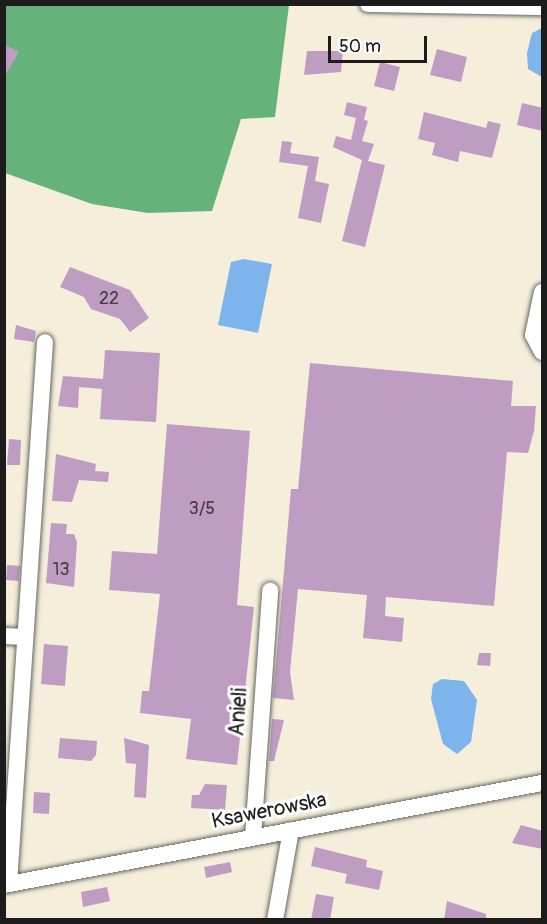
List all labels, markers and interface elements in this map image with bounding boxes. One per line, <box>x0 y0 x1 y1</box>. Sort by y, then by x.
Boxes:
scale bar <box>331 24 430 62</box>
text: 50 m <box>339 35 381 58</box>
house number: 22 <box>99 288 119 310</box>
house number: 3/5 <box>189 498 215 520</box>
house number: 13 <box>52 559 70 581</box>
street label: Anieli <box>225 687 253 737</box>
street label: Ksawerowska <box>209 788 329 834</box>

